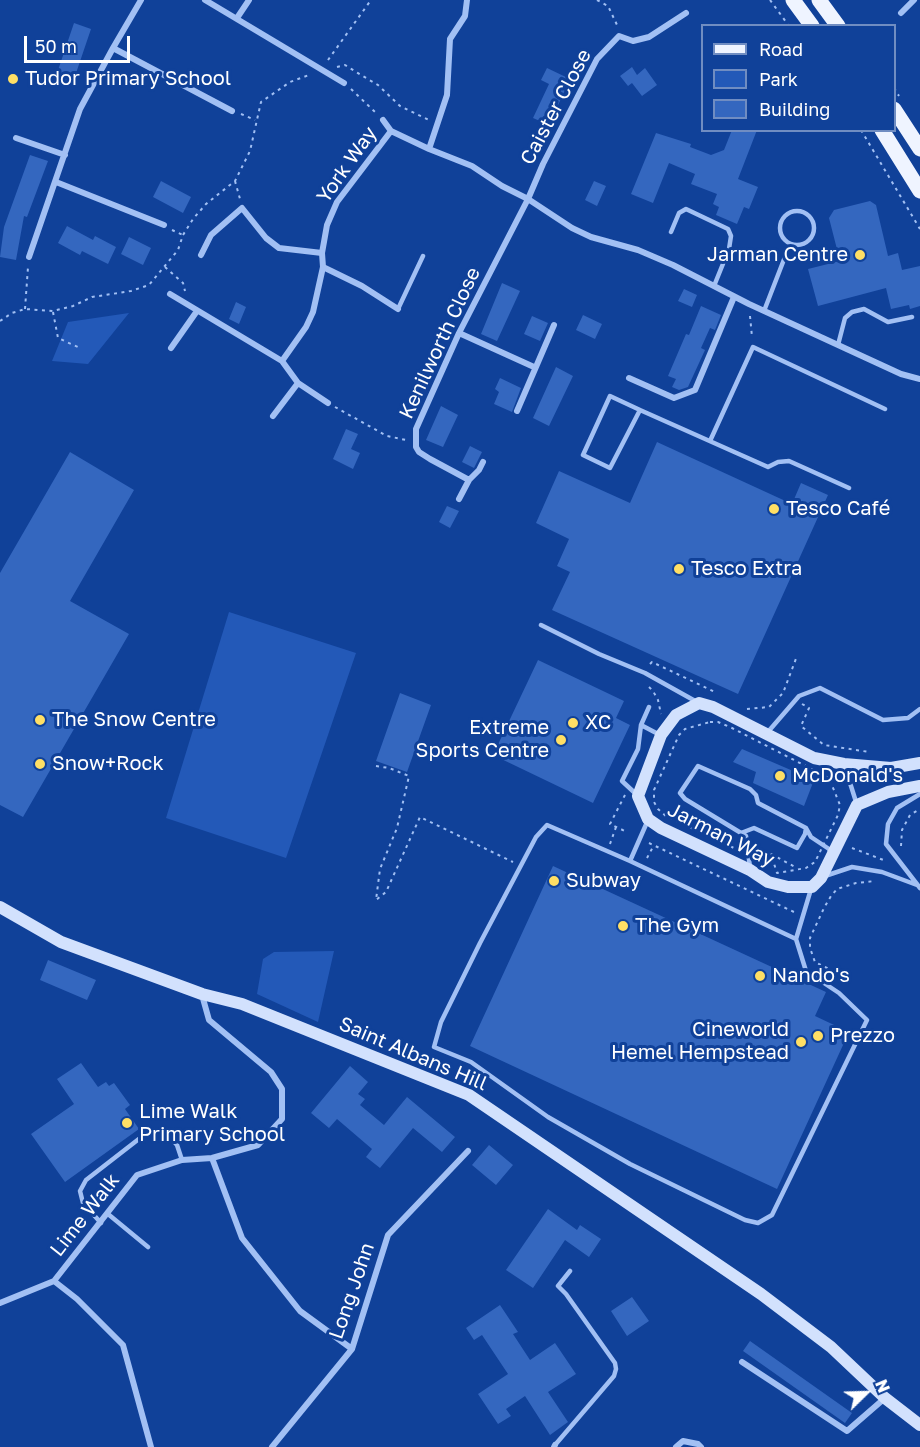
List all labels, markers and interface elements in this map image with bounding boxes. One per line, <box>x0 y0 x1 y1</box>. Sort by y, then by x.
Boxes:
scale bar <box>27 24 134 62</box>
legend <box>701 24 896 132</box>
text: 50 m <box>35 35 77 57</box>
text: Road <box>759 38 803 60</box>
street label: Caister Close <box>516 45 596 169</box>
place label: Tudor Primary School <box>25 67 231 91</box>
text: Park <box>759 68 798 90</box>
marker: Tudor Primary School <box>6 72 20 86</box>
text: Building <box>759 98 830 120</box>
street label: York Way <box>312 122 382 208</box>
place label: Jarman Centre <box>707 243 848 267</box>
marker: Jarman Centre <box>853 248 867 262</box>
street label: Kenilworth Close <box>394 263 486 423</box>
place label: Tesco Café <box>786 497 890 521</box>
marker: Tesco Café <box>767 502 781 516</box>
place label: Tesco Extra <box>691 557 802 581</box>
marker: Tesco Extra <box>672 562 686 576</box>
place label: The Snow Centre <box>52 708 216 732</box>
place label: XC <box>585 711 611 735</box>
marker: The Snow Centre <box>33 713 47 727</box>
place label: Extreme Sports Centre <box>416 716 549 763</box>
marker: XC <box>566 716 580 730</box>
marker: Extreme Sports Centre <box>554 733 568 747</box>
place label: Snow+Rock <box>52 752 164 776</box>
marker: Snow+Rock <box>33 757 47 771</box>
place label: McDonald's <box>792 764 903 788</box>
marker: McDonald's <box>773 769 787 783</box>
street label: Jarman Way <box>663 798 779 872</box>
place label: Subway <box>566 869 641 893</box>
marker: Subway <box>547 874 561 888</box>
place label: The Gym <box>635 914 719 938</box>
marker: The Gym <box>616 919 630 933</box>
place label: Nando's <box>772 964 850 988</box>
marker: Nando's <box>753 969 767 983</box>
street label: Saint Albans Hill <box>335 1012 491 1096</box>
place label: Cineworld Hemel Hempstead <box>611 1018 789 1065</box>
place label: Prezzo <box>830 1024 895 1048</box>
marker: Prezzo <box>811 1029 825 1043</box>
marker: Cineworld Hemel Hempstead <box>794 1035 808 1049</box>
place label: Lime Walk Primary School <box>139 1100 285 1147</box>
marker: Lime Walk Primary School <box>120 1116 134 1130</box>
street label: Lime Walk <box>45 1169 125 1261</box>
street label: Long John <box>324 1240 380 1342</box>
north arrow <box>836 1363 896 1423</box>
text: N <box>871 1376 894 1395</box>

